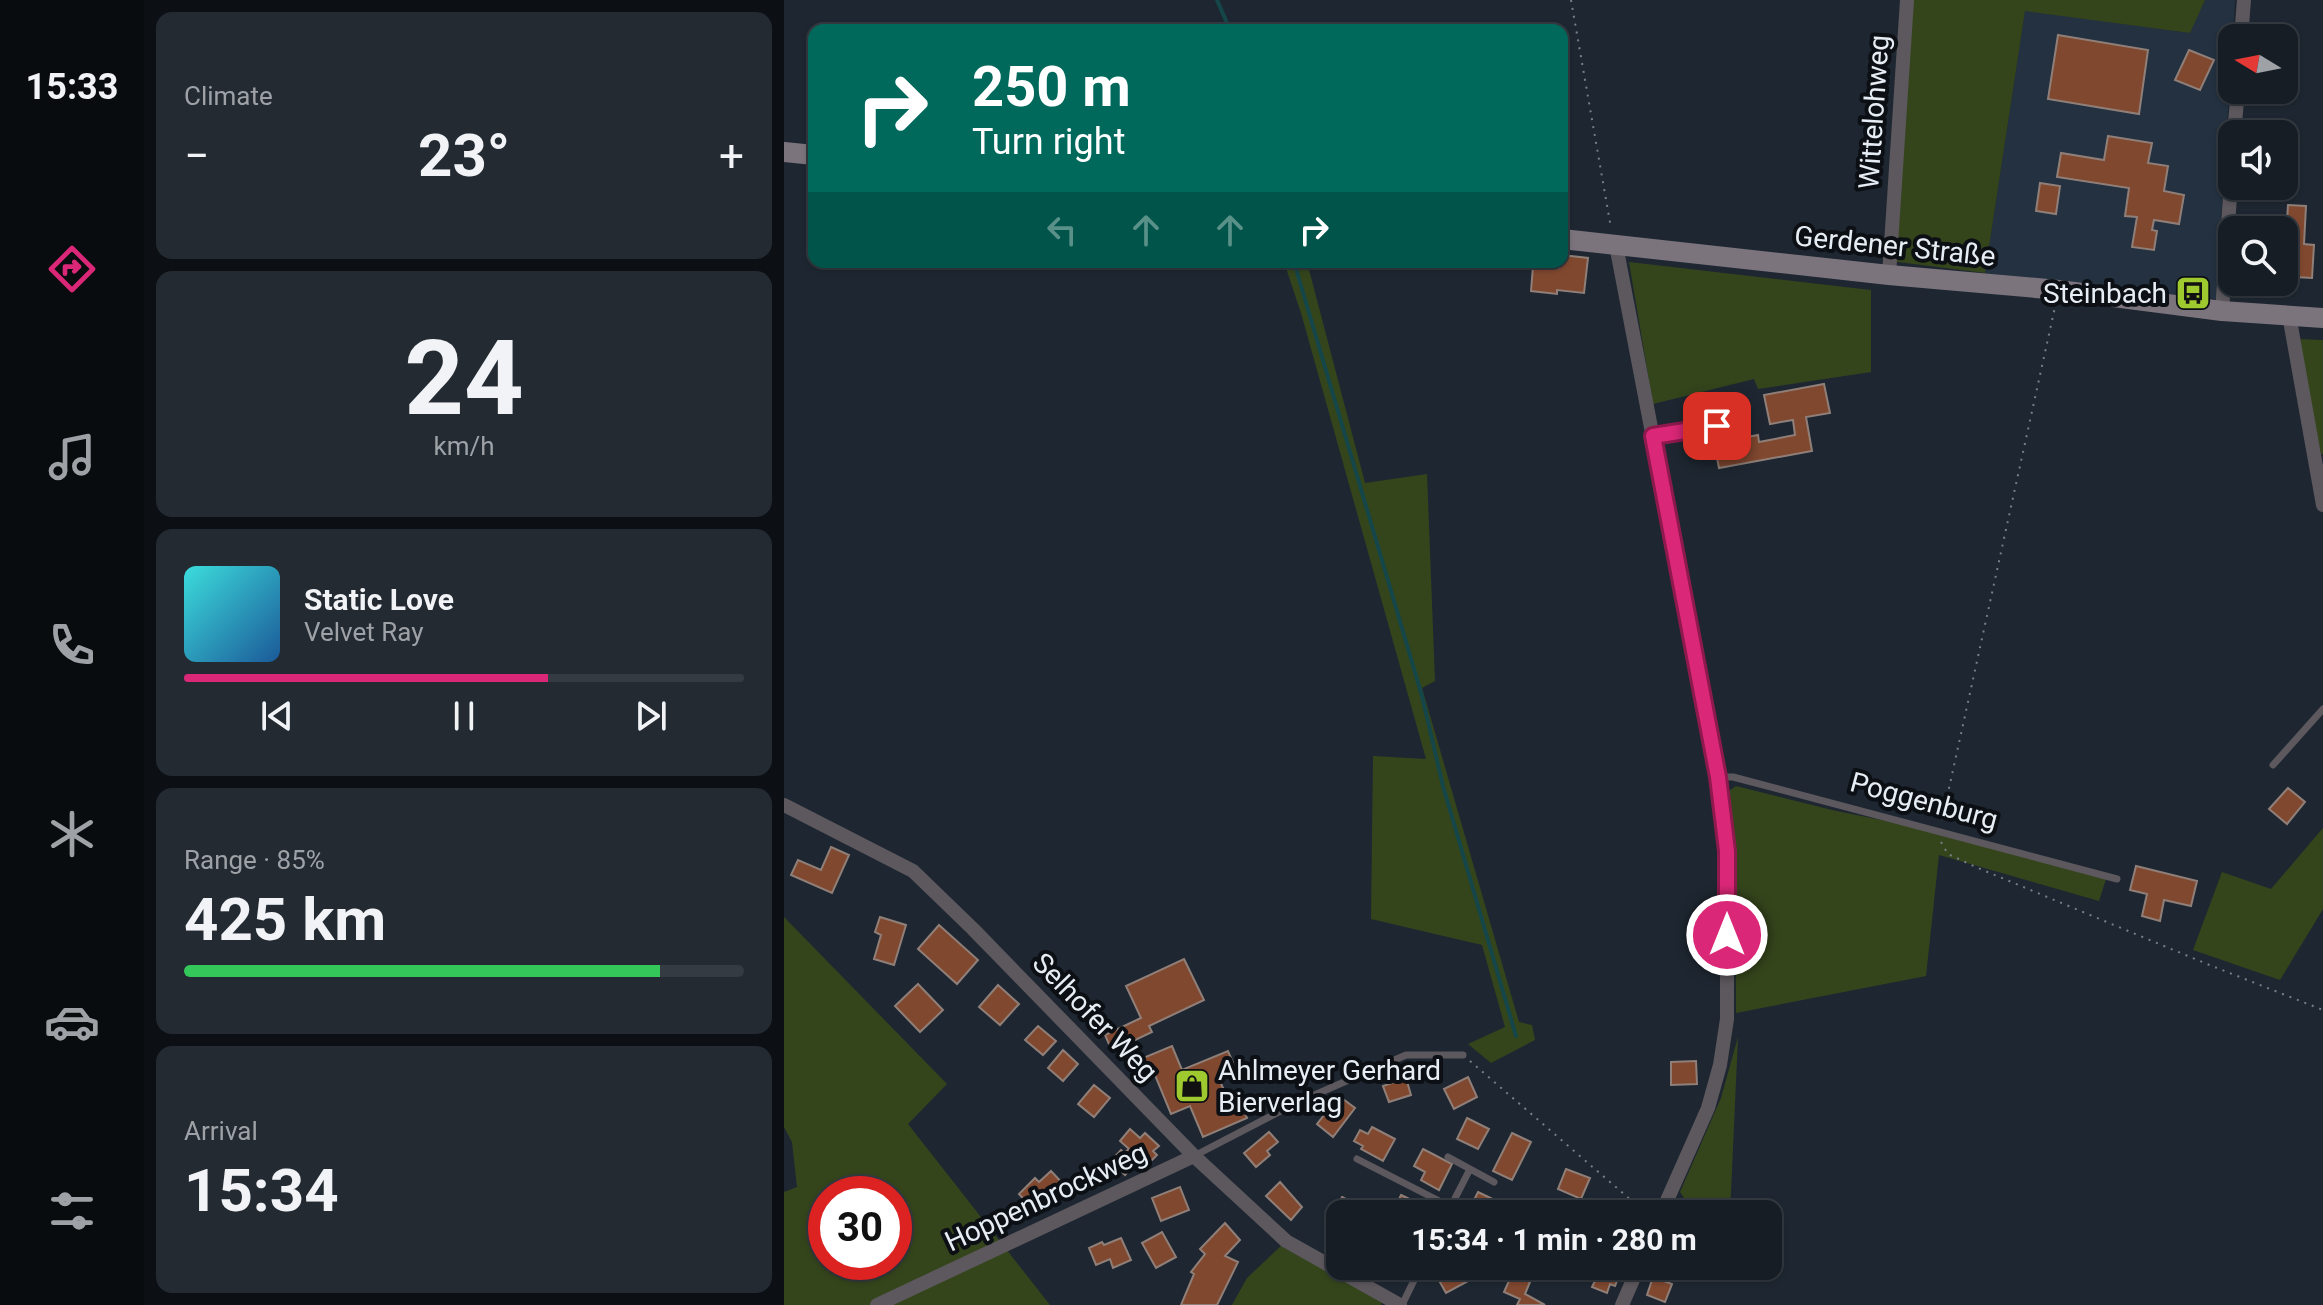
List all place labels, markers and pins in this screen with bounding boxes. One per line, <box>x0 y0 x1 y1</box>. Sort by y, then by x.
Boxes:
bus stop icon: Steinbach <box>2174 274 2212 312</box>
place label: Steinbach <box>2043 277 2167 310</box>
pin <box>1683 392 1751 460</box>
place label: Ahlmeyer Gerhard Bierverlag <box>1218 1054 1441 1119</box>
shop icon: Ahlmeyer Gerhard Bierverlag <box>1173 1067 1211 1105</box>

